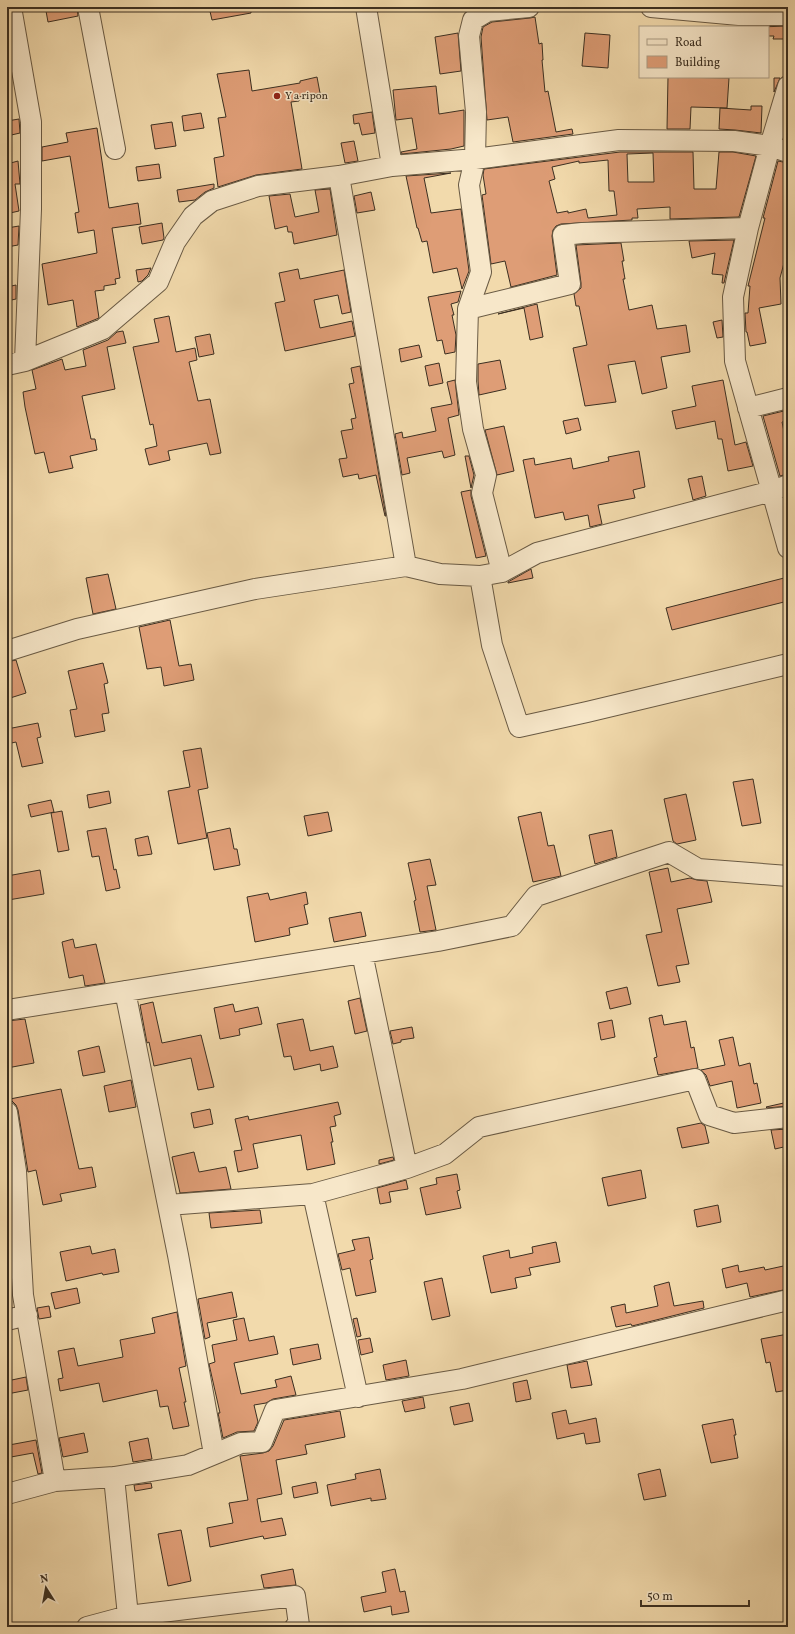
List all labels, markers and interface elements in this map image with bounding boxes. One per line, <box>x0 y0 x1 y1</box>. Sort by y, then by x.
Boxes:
legend <box>639 26 769 78</box>
text: Road <box>675 35 702 51</box>
text: Building <box>675 55 720 71</box>
place label: Y a ripon <box>285 89 329 104</box>
marker: Y a ripon <box>272 91 282 101</box>
north arrow <box>26 1568 66 1608</box>
text: N <box>39 1572 50 1588</box>
scale bar <box>641 1582 749 1608</box>
text: 50 m <box>647 1589 673 1605</box>

